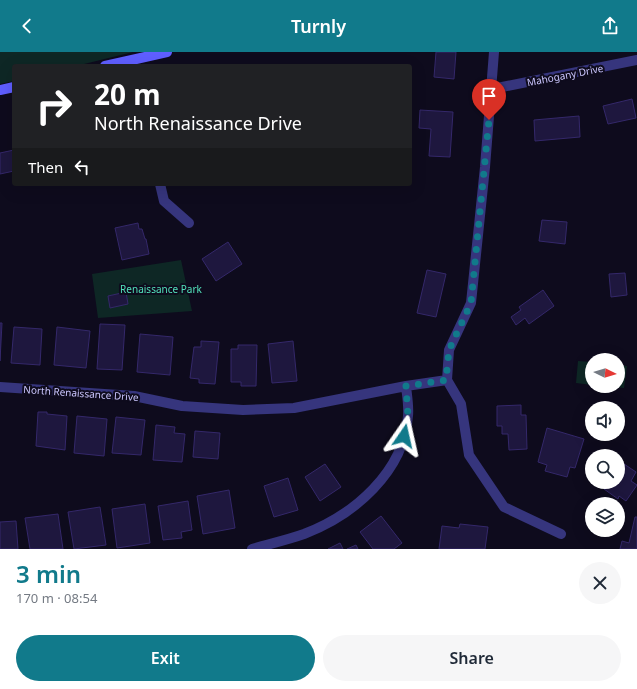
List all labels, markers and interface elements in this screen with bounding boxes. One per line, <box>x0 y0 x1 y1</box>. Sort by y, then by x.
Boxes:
text: Turnly <box>291 14 346 38</box>
icon: back <box>16 15 38 37</box>
icon: share <box>599 15 621 37</box>
street label: Mahogany Drive <box>526 61 605 89</box>
text: 20 m <box>94 75 161 113</box>
pin <box>472 79 506 120</box>
icon: right <box>28 80 80 132</box>
icon: arrive <box>478 85 500 107</box>
text: North Renaissance Drive <box>94 111 302 135</box>
icon: left <box>71 156 93 178</box>
text: Then <box>28 157 63 177</box>
park label: Renaissance Park <box>120 282 203 296</box>
north arrow <box>585 353 625 393</box>
map controls <box>585 353 625 537</box>
street label: North Renaissance Drive <box>23 382 139 404</box>
button: sound <box>585 401 625 441</box>
position arrow <box>383 415 425 457</box>
button: search <box>585 449 625 489</box>
button: layers <box>585 497 625 537</box>
text: 3 min <box>16 557 81 590</box>
button: close <box>579 562 621 604</box>
text: 170 m · 08:54 <box>16 589 97 607</box>
button: Exit <box>16 635 315 681</box>
button: Share <box>323 635 621 681</box>

